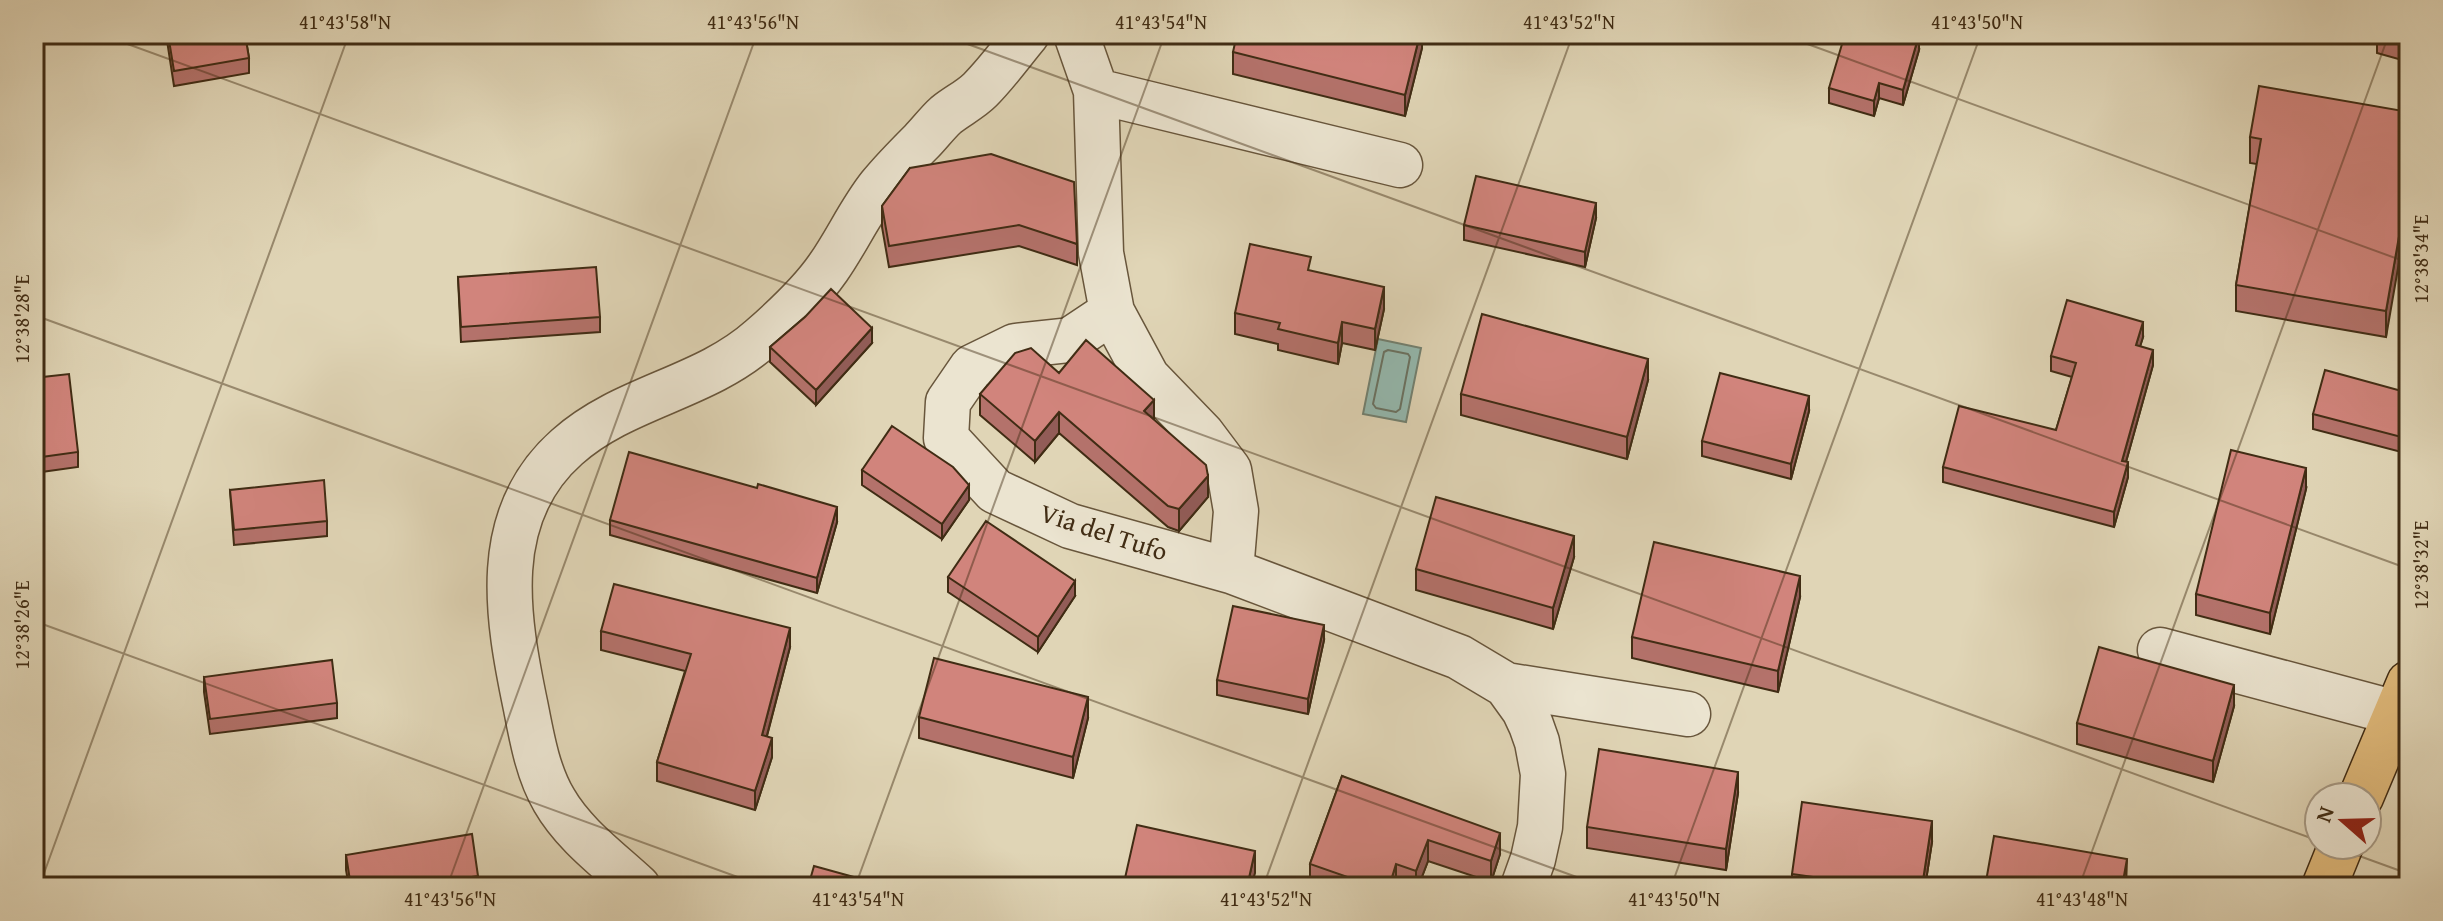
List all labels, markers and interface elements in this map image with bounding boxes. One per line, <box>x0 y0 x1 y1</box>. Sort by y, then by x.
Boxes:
text: 41°43'58"N <box>299 7 391 36</box>
text: 41°43'56"N <box>707 7 799 36</box>
text: 41°43'54"N <box>1115 7 1207 36</box>
text: 41°43'52"N <box>1523 7 1615 36</box>
text: 41°43'50"N <box>1931 7 2023 36</box>
text: 12°38'34"E <box>2406 215 2435 303</box>
text: 12°38'28"E <box>7 275 36 363</box>
street label: Via del Tufo <box>1036 493 1173 570</box>
text: 12°38'32"E <box>2406 521 2435 609</box>
text: 12°38'26"E <box>7 581 36 669</box>
north arrow <box>2303 781 2383 861</box>
text: N <box>2307 802 2342 827</box>
text: 41°43'56"N <box>404 884 496 913</box>
text: 41°43'54"N <box>812 884 904 913</box>
text: 41°43'52"N <box>1220 884 1312 913</box>
text: 41°43'50"N <box>1628 884 1720 913</box>
text: 41°43'48"N <box>2036 884 2128 913</box>

